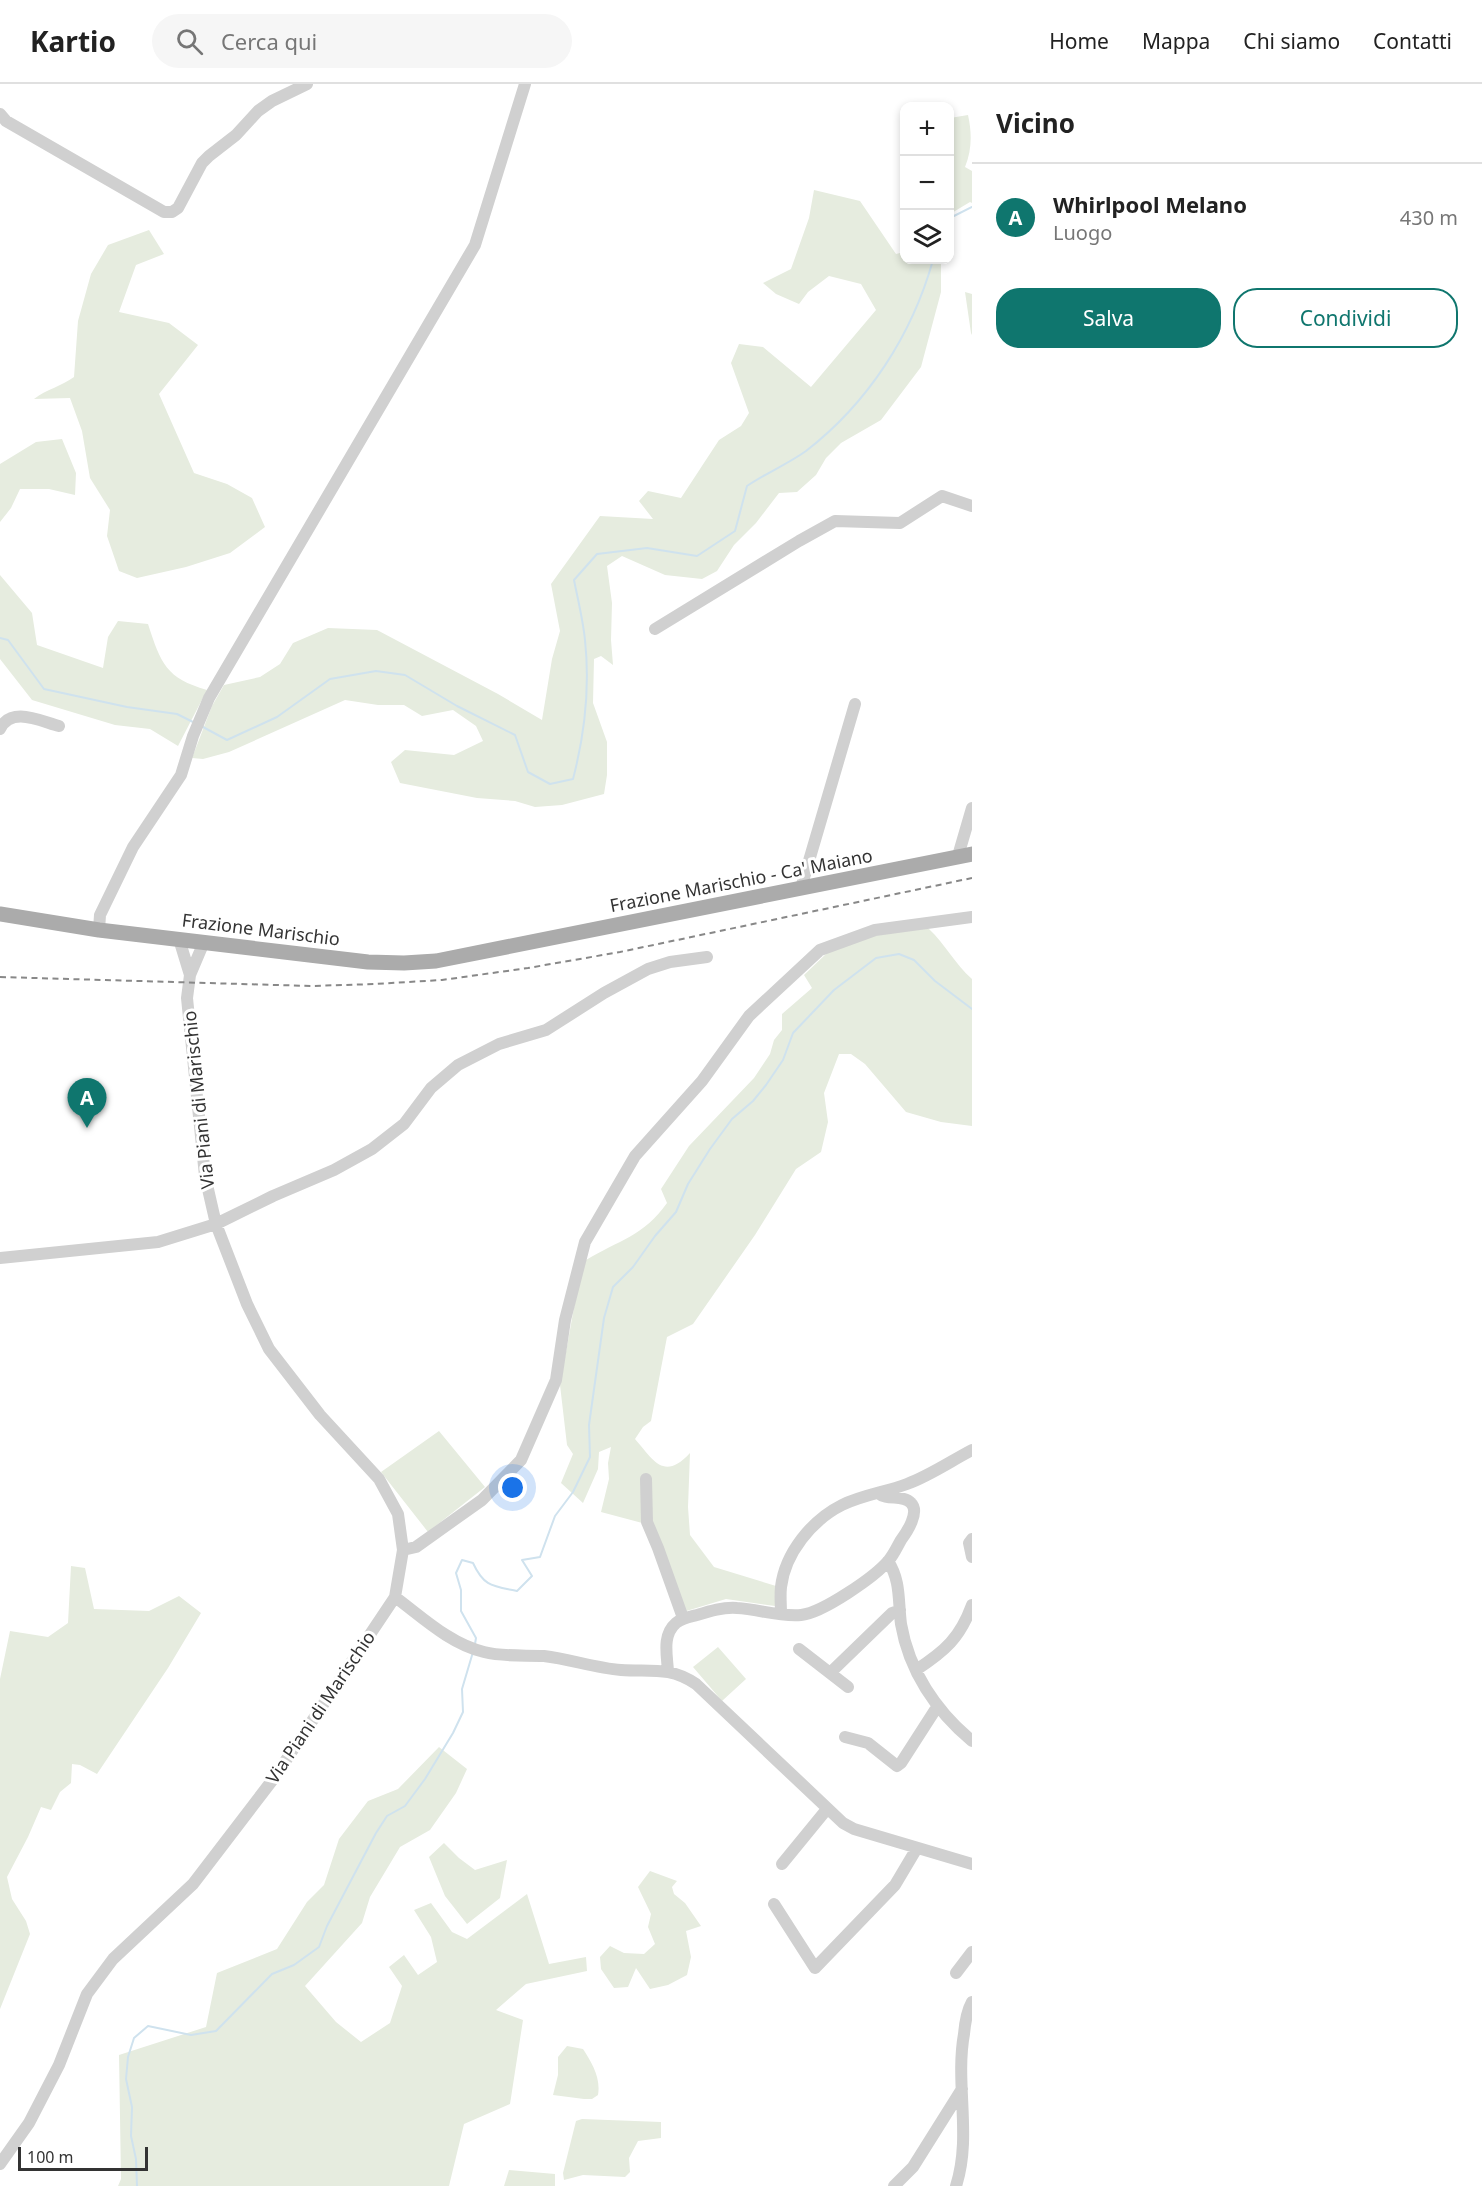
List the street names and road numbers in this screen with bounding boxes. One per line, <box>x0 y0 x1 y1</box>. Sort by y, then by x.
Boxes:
street label: Frazione Marischio - Ca' Maiano <box>608 843 874 917</box>
street label: Frazione Marischio <box>181 907 341 951</box>
street label: Via Piani di Marischio <box>177 1010 219 1190</box>
street label: Via Piani di Marischio <box>260 1626 380 1788</box>

